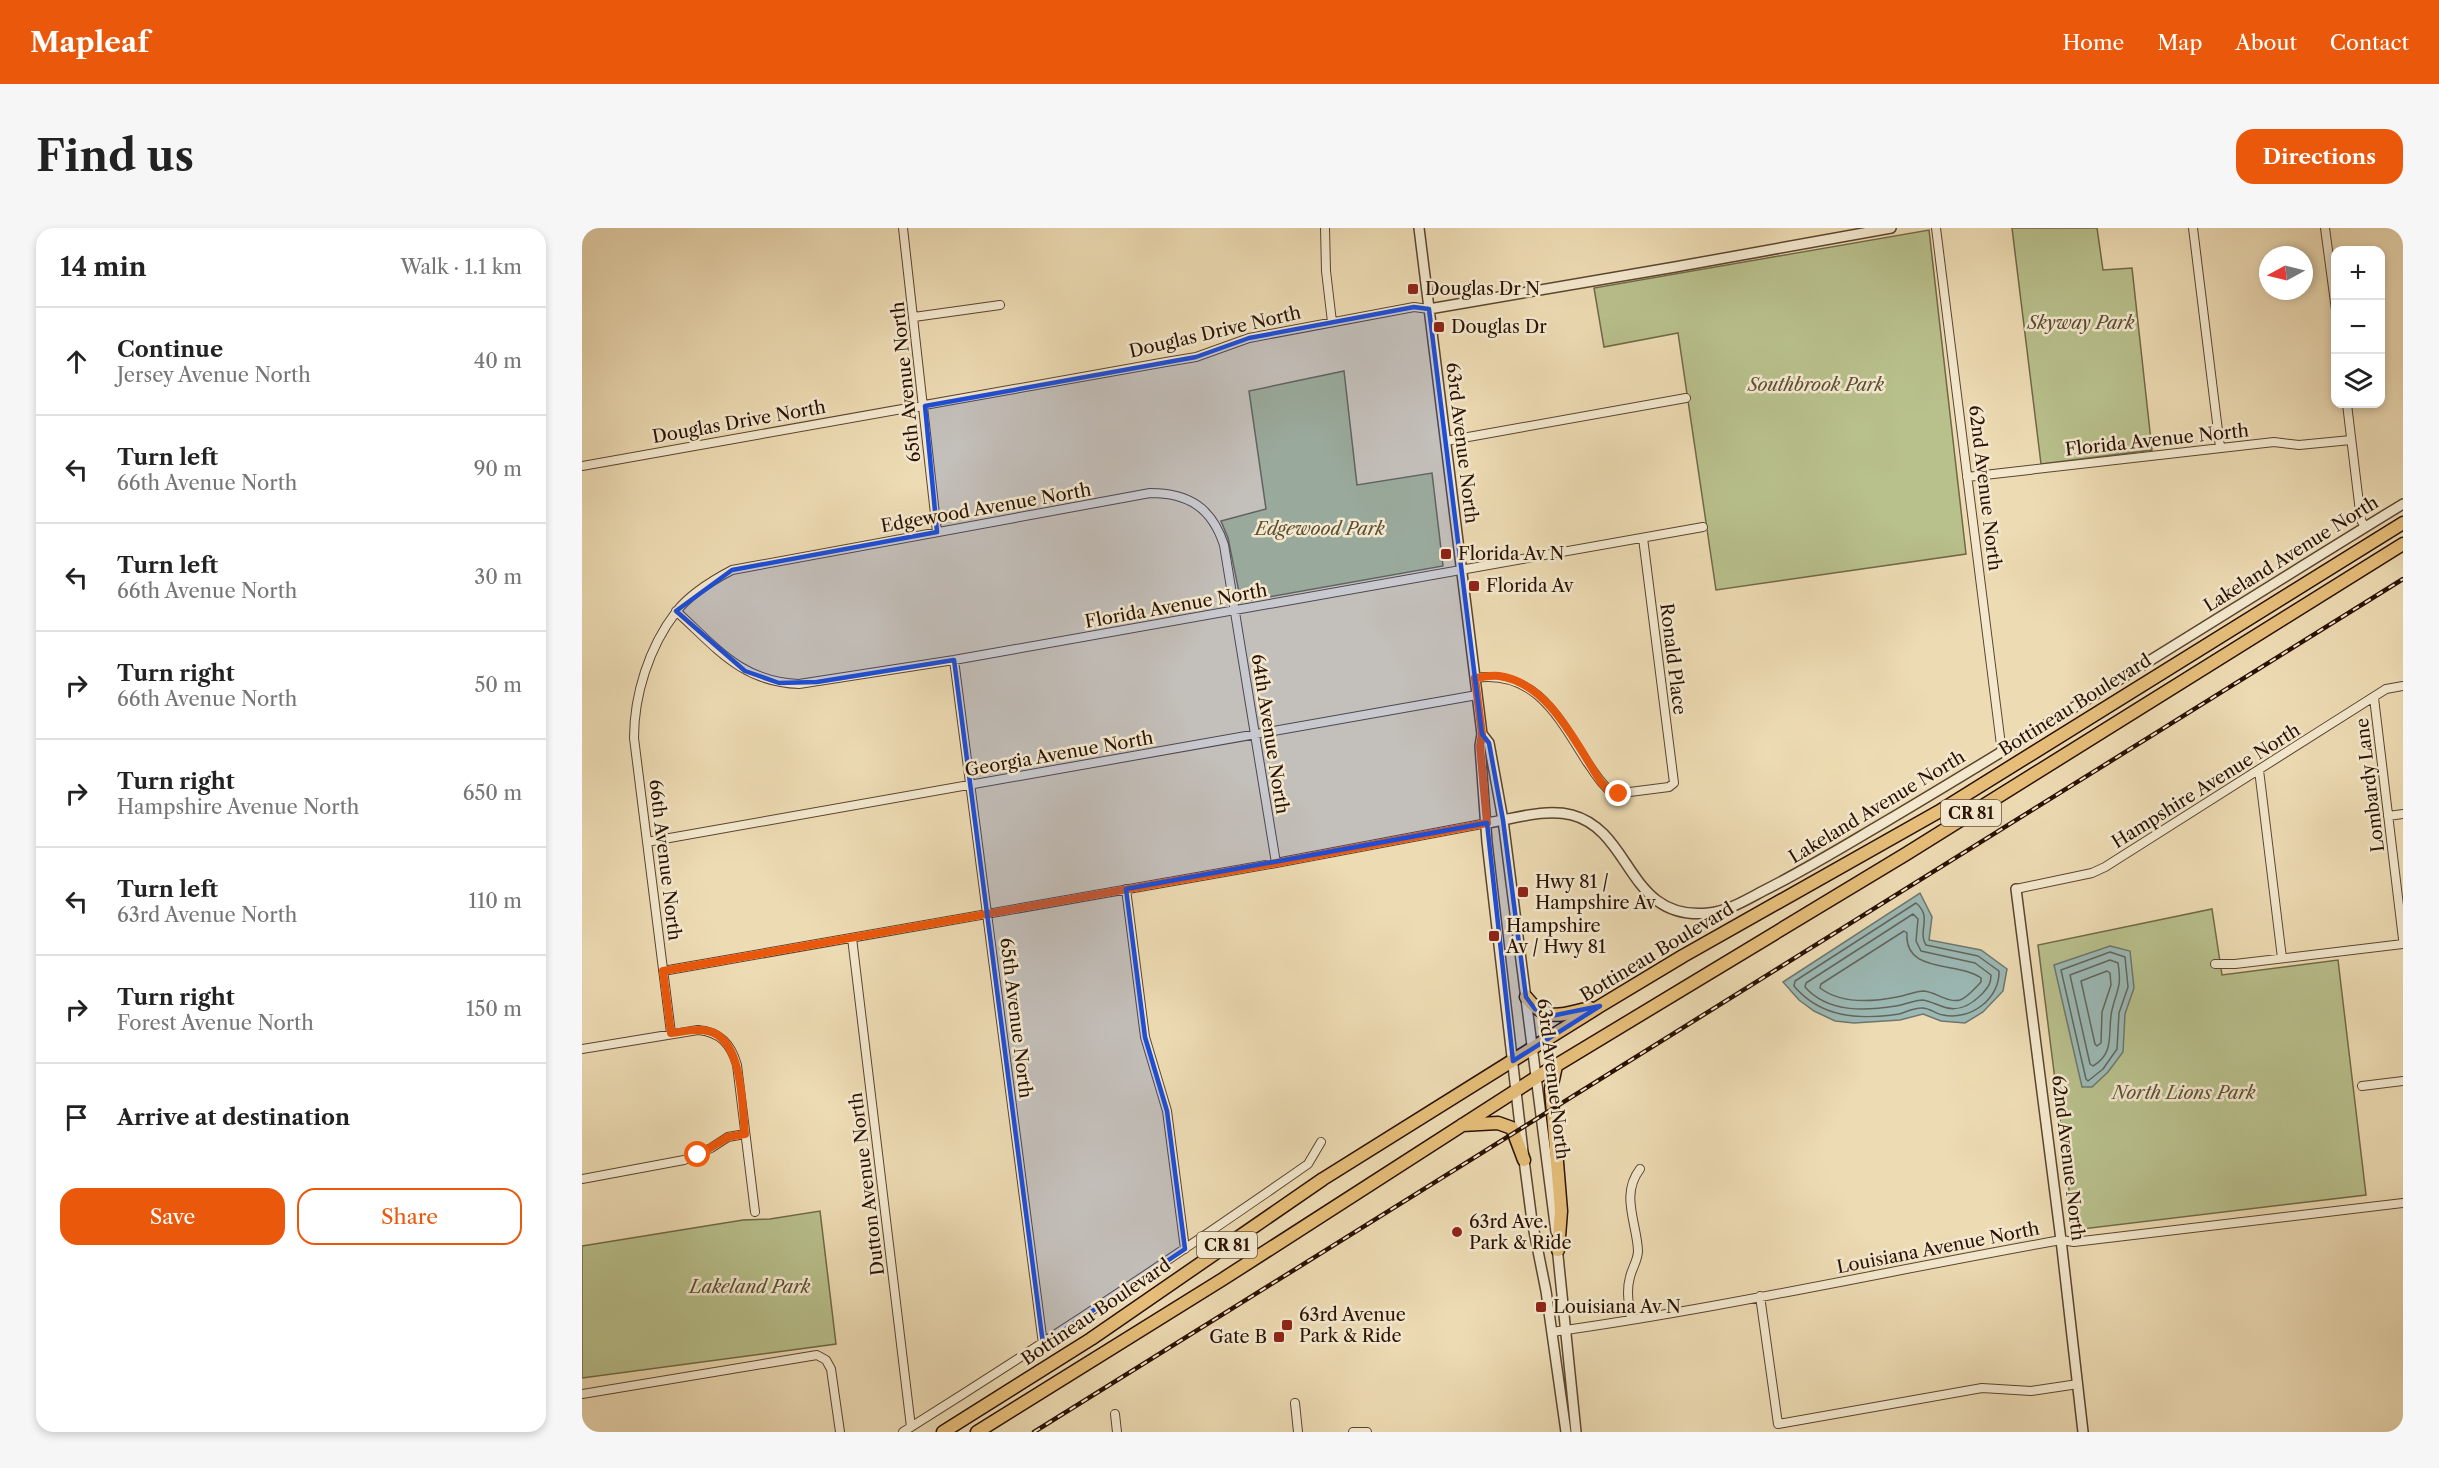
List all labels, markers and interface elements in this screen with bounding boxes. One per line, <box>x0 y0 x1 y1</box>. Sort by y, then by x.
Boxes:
text: Mapleaf <box>30 25 149 59</box>
text: Home <box>2063 30 2124 55</box>
text: Map <box>2157 30 2202 55</box>
text: About <box>2235 30 2297 55</box>
text: Contact <box>2330 30 2409 55</box>
button: Directions <box>2236 129 2403 184</box>
text: Find us <box>36 130 194 182</box>
north arrow <box>2259 246 2313 300</box>
map controls <box>2331 246 2385 408</box>
button: + <box>2331 246 2385 300</box>
text: 14 min <box>60 251 147 283</box>
text: Walk · 1.1 km <box>400 255 522 279</box>
place label: Douglas Dr N <box>1425 278 1540 300</box>
marker: Douglas Dr N <box>1406 282 1420 296</box>
button: − <box>2331 300 2385 354</box>
street label: 65th Avenue North <box>887 301 925 463</box>
street label: Douglas Drive North <box>1127 301 1303 363</box>
park label: Skyway Park <box>2026 312 2135 334</box>
place label: Douglas Dr <box>1451 316 1547 338</box>
marker: Douglas Dr <box>1432 320 1446 334</box>
text: Continue <box>117 336 223 363</box>
icon: ahead <box>60 345 93 378</box>
text: 40 m <box>474 349 522 373</box>
button: layers <box>2331 354 2385 408</box>
street label: 63rd Avenue North <box>1441 361 1483 525</box>
text: Jersey Avenue North <box>117 363 311 387</box>
park label: Southbrook Park <box>1747 374 1885 396</box>
street label: Douglas Drive North <box>650 396 828 448</box>
street label: 62nd Avenue North <box>1964 404 2006 572</box>
street label: Florida Avenue North <box>2064 419 2250 461</box>
text: Turn left <box>117 444 218 471</box>
icon: left <box>60 453 93 486</box>
text: 90 m <box>474 457 522 481</box>
text: 66th Avenue North <box>117 471 297 495</box>
street label: Edgewood Avenue North <box>879 479 1093 537</box>
street label: Lakeland Avenue North <box>2200 491 2382 617</box>
park label: Edgewood Park <box>1253 518 1386 540</box>
place label: Florida Av N <box>1458 543 1565 565</box>
marker: Florida Av N <box>1439 547 1453 561</box>
text: Turn left <box>117 552 218 579</box>
icon: left <box>60 561 93 594</box>
text: 30 m <box>474 565 522 589</box>
place label: Florida Av <box>1486 575 1574 597</box>
text: 66th Avenue North <box>117 579 297 603</box>
street label: Florida Avenue North <box>1083 579 1269 633</box>
marker: Florida Av <box>1467 579 1481 593</box>
street label: Ronald Place <box>1655 602 1691 716</box>
street label: Bottineau Boulevard <box>1995 649 2155 761</box>
street label: 64th Avenue North <box>1246 652 1294 816</box>
text: Turn right <box>117 660 235 687</box>
icon: right <box>60 669 93 702</box>
text: 50 m <box>475 673 522 697</box>
text: 66th Avenue North <box>117 687 297 711</box>
street label: Lombardy Lane <box>2351 717 2389 853</box>
street label: Hampshire Avenue North <box>2108 719 2304 853</box>
street label: Georgia Avenue North <box>963 727 1155 781</box>
street label: Lakeland Avenue North <box>1785 746 1969 868</box>
text: Turn right <box>117 768 235 795</box>
icon: right <box>60 777 93 810</box>
street label: 66th Avenue North <box>644 778 686 942</box>
route end <box>1605 780 1631 806</box>
text: 650 m <box>463 781 522 805</box>
text: Hampshire Avenue North <box>117 795 359 819</box>
road number: CR 81 <box>1941 800 2001 826</box>
place label: Hwy 81 / Hampshire Av <box>1535 871 1656 914</box>
text: Turn left <box>117 876 218 903</box>
icon: left <box>60 885 93 918</box>
marker: Hwy 81 / Hampshire Av <box>1516 885 1530 899</box>
text: 110 m <box>469 889 522 913</box>
street label: Bottineau Boulevard <box>1576 897 1738 1007</box>
text: 63rd Avenue North <box>117 903 297 927</box>
place label: Hampshire Av / Hwy 81 <box>1505 915 1606 958</box>
marker: Hampshire Av / Hwy 81 <box>1487 929 1501 943</box>
street label: 65th Avenue North <box>995 937 1037 1099</box>
text: Turn right <box>117 984 235 1011</box>
icon: right <box>60 993 93 1026</box>
text: 150 m <box>466 997 522 1021</box>
street label: 63rd Avenue North <box>1532 997 1574 1161</box>
text: Forest Avenue North <box>117 1011 314 1035</box>
street label: 62nd Avenue North <box>2047 1074 2089 1242</box>
park label: North Lions Park <box>2110 1082 2256 1104</box>
street label: Dutton Avenue North <box>845 1091 889 1277</box>
icon: arrive <box>60 1101 93 1134</box>
text: Arrive at destination <box>117 1104 350 1131</box>
route start <box>684 1141 710 1167</box>
button: Save <box>60 1188 285 1245</box>
button: Share <box>297 1188 522 1245</box>
place label: 63rd Ave. Park & Ride <box>1469 1211 1572 1254</box>
street label: Louisiana Avenue North <box>1835 1218 2041 1278</box>
marker: 63rd Ave. Park & Ride <box>1450 1225 1464 1239</box>
road number: CR 81 <box>1197 1232 1257 1258</box>
street label: Bottineau Boulevard <box>1017 1254 1175 1370</box>
park label: Lakeland Park <box>688 1276 811 1298</box>
place label: Louisiana Av N <box>1553 1296 1681 1318</box>
marker: Louisiana Av N <box>1534 1300 1548 1314</box>
place label: 63rd Avenue Park & Ride <box>1299 1304 1406 1347</box>
marker: 63rd Avenue Park & Ride <box>1280 1318 1294 1332</box>
place label: Gate B <box>1209 1326 1267 1348</box>
marker: Gate B <box>1272 1330 1286 1344</box>

